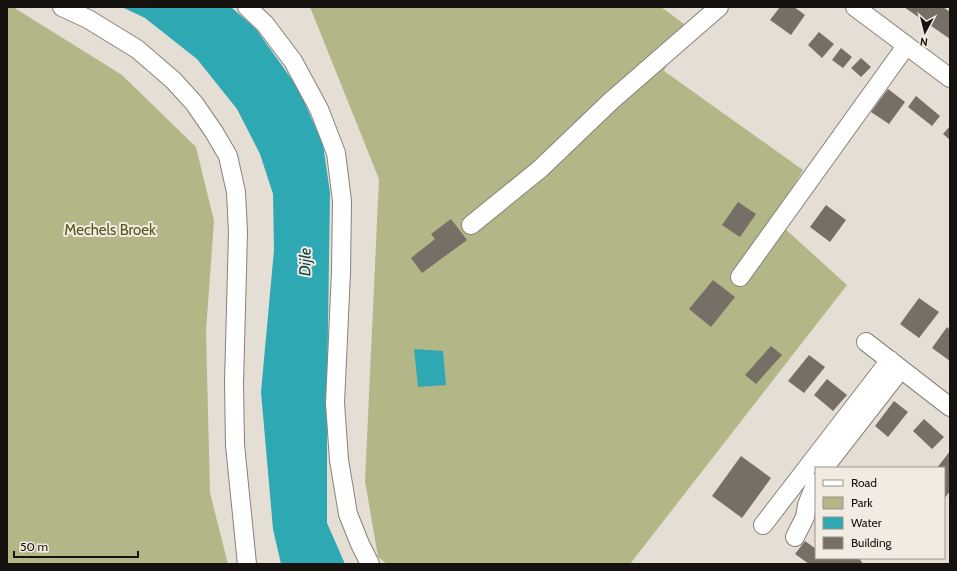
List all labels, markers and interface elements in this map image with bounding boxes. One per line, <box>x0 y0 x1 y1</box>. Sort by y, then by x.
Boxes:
north arrow <box>905 12 945 52</box>
text: N <box>919 35 928 49</box>
park label: Mechels Broek <box>64 221 156 239</box>
water label: Dijle <box>295 248 315 276</box>
legend <box>815 467 945 559</box>
text: Road <box>851 475 877 490</box>
text: Park <box>851 495 873 510</box>
text: Water <box>851 515 882 530</box>
scale bar <box>14 533 138 559</box>
text: Building <box>851 535 893 550</box>
text: 50 m <box>20 539 48 554</box>

